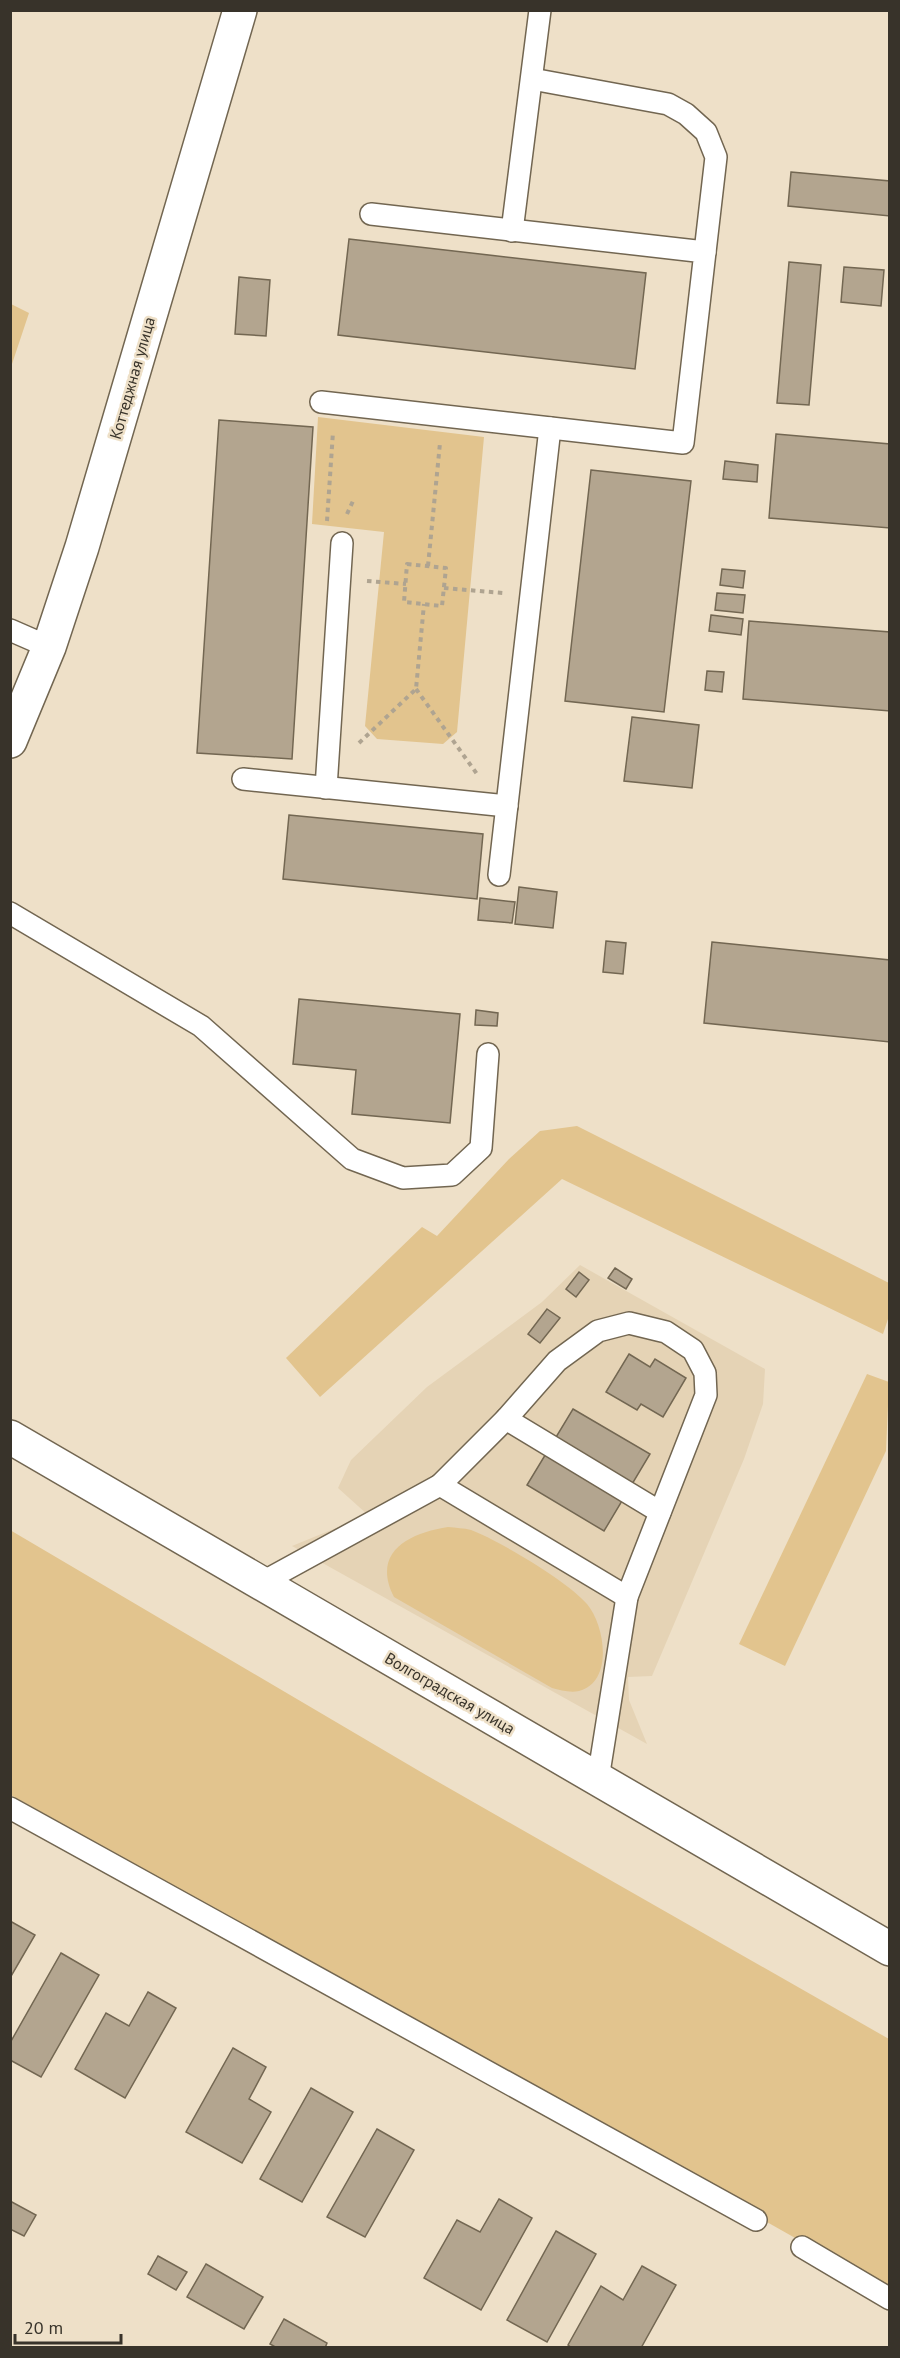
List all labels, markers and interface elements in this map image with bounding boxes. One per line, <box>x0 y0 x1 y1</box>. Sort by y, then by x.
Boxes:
street label: Коттеджная улица <box>105 315 159 441</box>
street label: Волгоградская улица <box>382 1648 518 1738</box>
scale bar <box>15 2307 122 2345</box>
text: 20 m <box>24 2316 63 2339</box>

